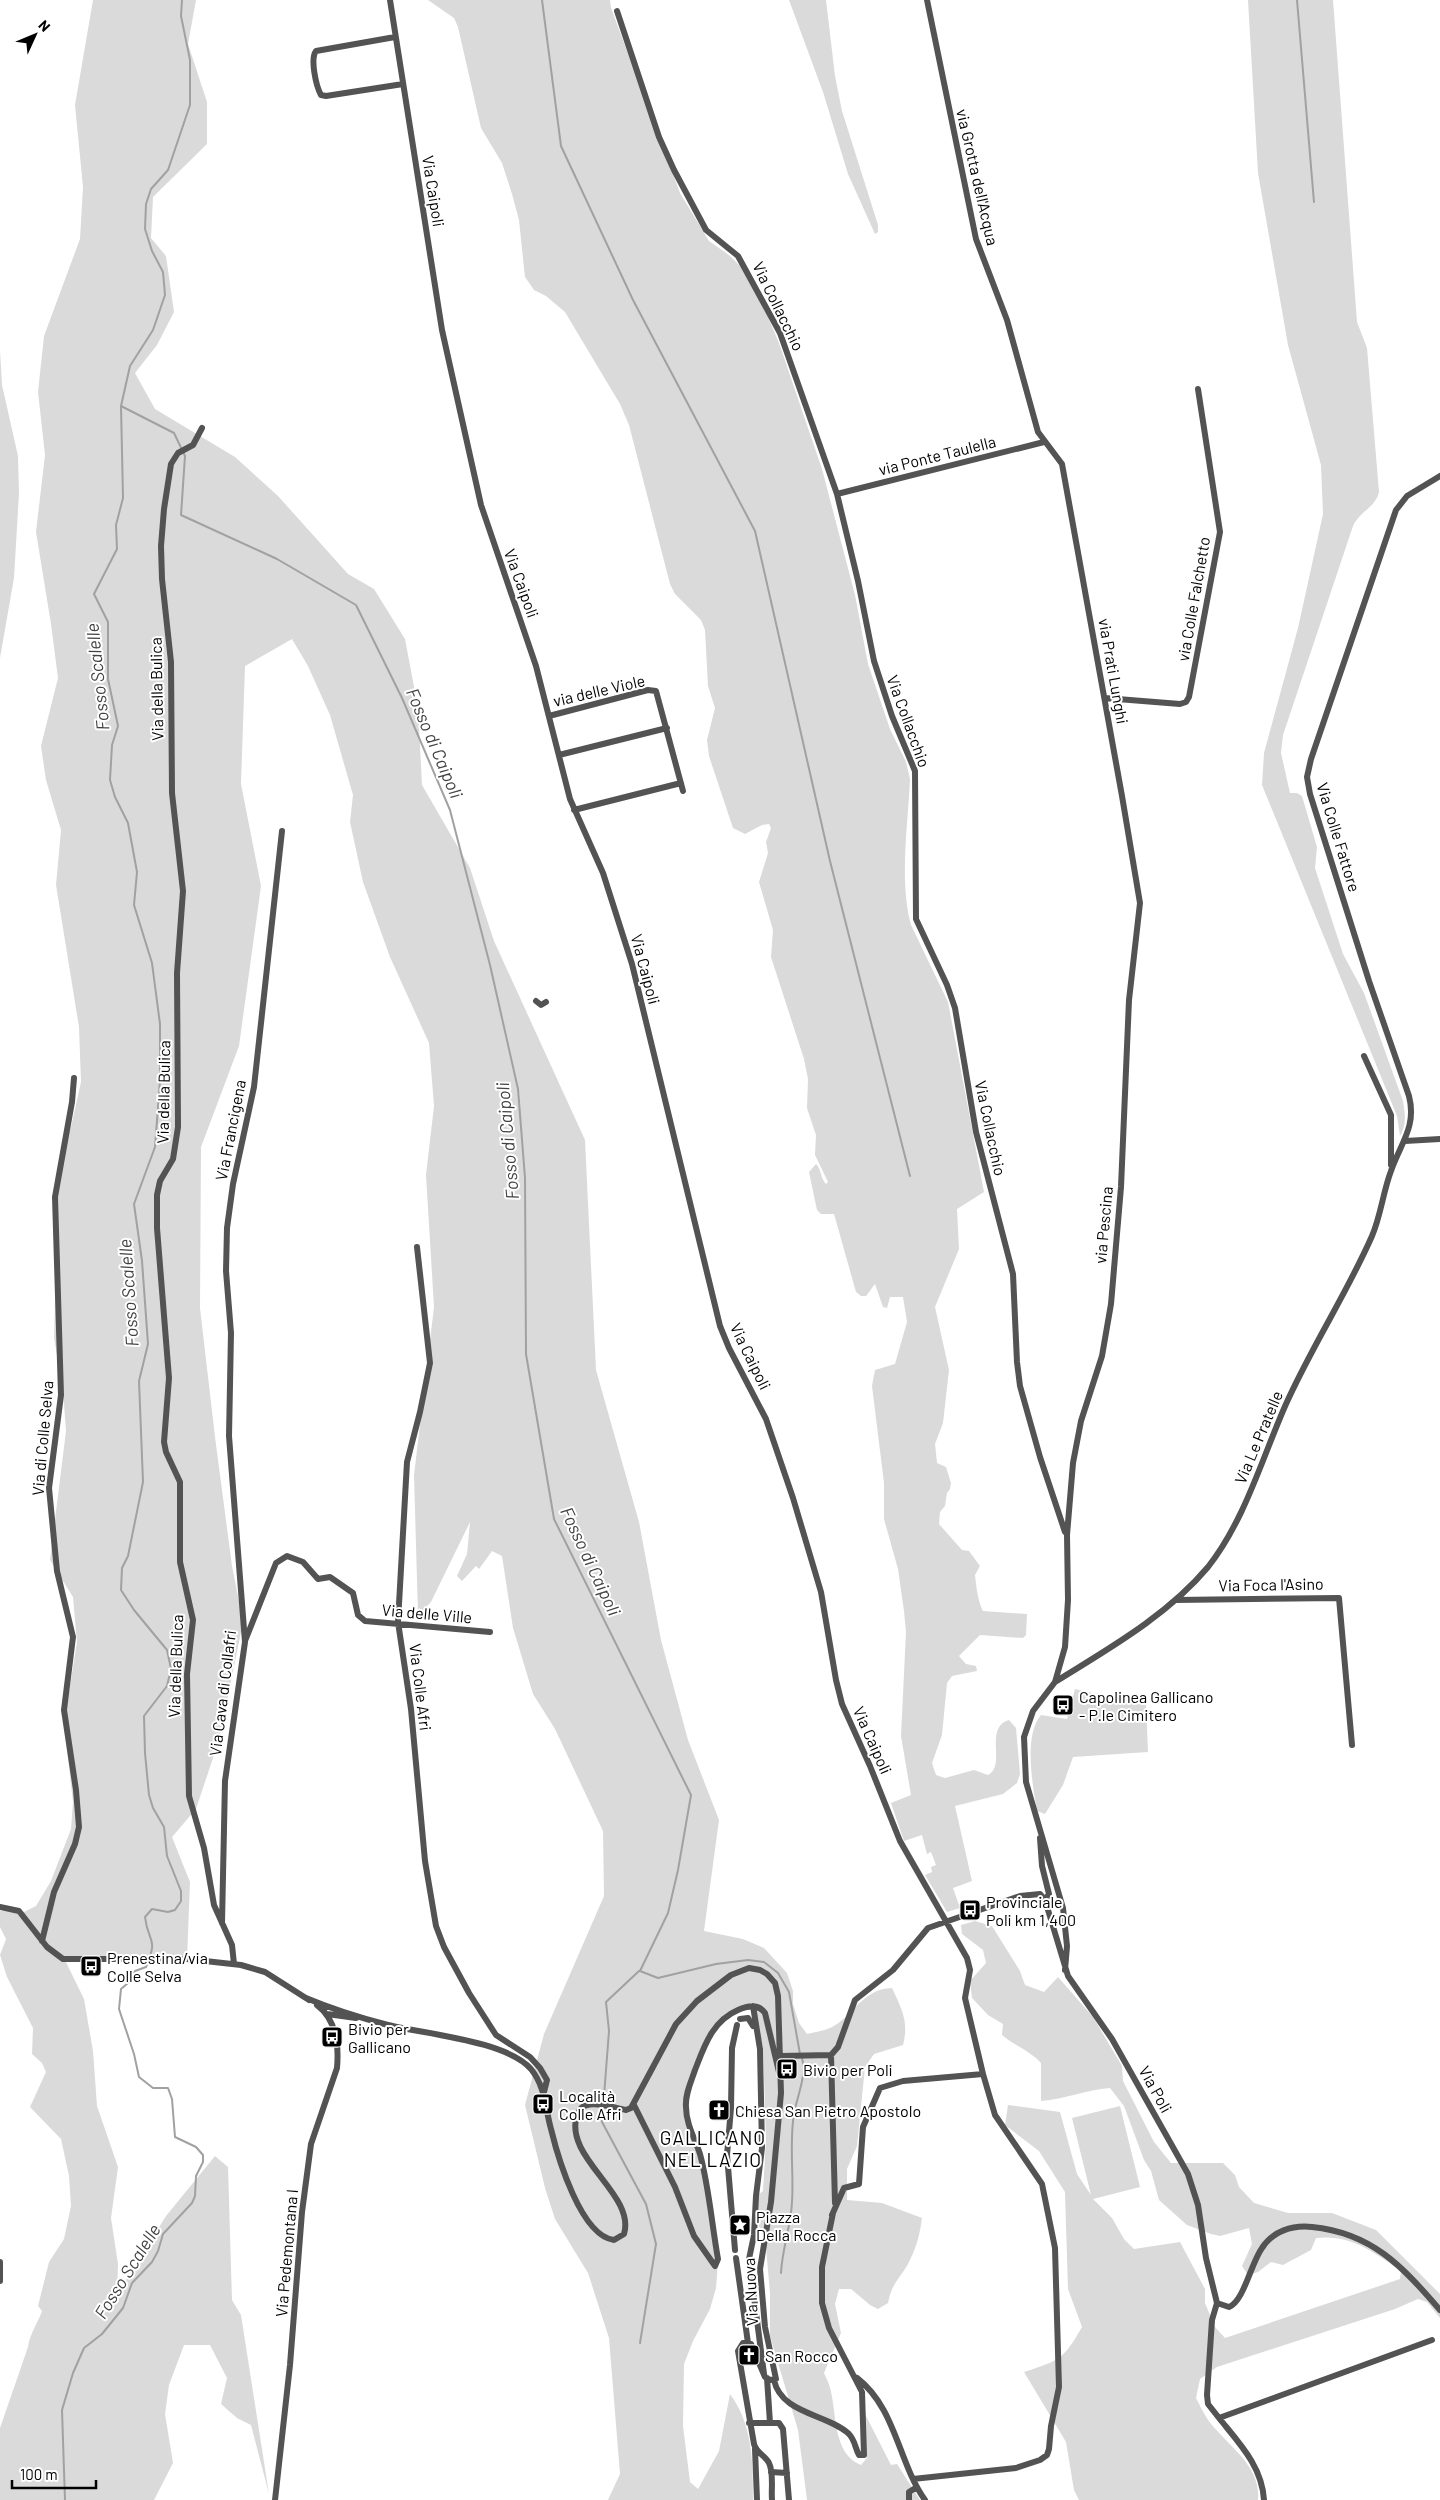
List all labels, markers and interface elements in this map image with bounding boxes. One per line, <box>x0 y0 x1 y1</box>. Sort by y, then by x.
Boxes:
north arrow <box>10 10 60 60</box>
text: N <box>35 16 54 35</box>
street label: via Grotta dell'Acqua <box>953 107 1003 247</box>
street label: Via Caipoli <box>419 154 449 228</box>
street label: Via Collacchio <box>749 258 809 354</box>
street label: via Ponte Taulella <box>876 431 998 479</box>
street label: via Colle Falchetto <box>1173 535 1213 663</box>
street label: Via Caipoli <box>501 546 543 620</box>
street label: via Prati Lunghi <box>1095 617 1133 725</box>
water label: Fosso Scalelle <box>80 622 114 732</box>
street label: Via della Bulica <box>146 637 166 741</box>
street label: via delle Viole <box>551 670 647 710</box>
street label: Via Collacchio <box>884 672 934 770</box>
water label: Fosso di Caipoli <box>402 685 468 802</box>
street label: Via Colle Fattore <box>1313 780 1365 894</box>
street label: Via Caipoli <box>628 932 664 1006</box>
street label: Via della Bulica <box>153 1040 173 1144</box>
street label: Via Francigena <box>211 1078 249 1182</box>
street label: Via Collacchio <box>972 1079 1010 1177</box>
water label: Fosso di Caipoli <box>491 1081 523 1201</box>
street label: via Pescina <box>1090 1186 1116 1264</box>
water label: Fosso Scalelle <box>113 1238 143 1348</box>
street label: Via Caipoli <box>727 1320 775 1392</box>
street label: Via di Colle Selva <box>28 1380 56 1496</box>
street label: Via Le Pratelle <box>1230 1388 1286 1486</box>
water label: Fosso di Caipoli <box>556 1503 626 1619</box>
street label: Via Foca l'Asino <box>1218 1574 1324 1594</box>
street label: Via delle Ville <box>381 1600 473 1626</box>
street label: Via della Bulica <box>164 1614 186 1718</box>
street label: Via Cava di Collafri <box>205 1629 239 1757</box>
street label: Via Colle Afri <box>406 1642 436 1732</box>
place label: Capolinea Gallicano - P.le Cimitero <box>1079 1687 1213 1724</box>
bus stop icon: Capolinea Gallicano - P.le Cimitero <box>1051 1693 1075 1717</box>
street label: Via Caipoli <box>850 1703 896 1777</box>
place label: Provinciale Poli km 1,400 <box>986 1892 1076 1929</box>
bus stop icon: Provinciale Poli km 1,400 <box>958 1898 982 1922</box>
place label: Prenestina/via Colle Selva <box>107 1948 208 1985</box>
bus stop icon: Prenestina/via Colle Selva <box>79 1954 103 1978</box>
place label: Bivio per Gallicano <box>348 2019 411 2056</box>
bus stop icon: Bivio per Gallicano <box>320 2025 344 2049</box>
bus stop icon: Bivio per Poli <box>775 2057 799 2081</box>
place label: Bivio per Poli <box>803 2060 893 2079</box>
street label: Via Poli <box>1135 2062 1177 2116</box>
place label: Località Colle Afri <box>559 2086 622 2123</box>
bus stop icon: Località Colle Afri <box>531 2092 555 2116</box>
church icon: Chiesa San Pietro Apostolo <box>707 2098 731 2122</box>
place label: Chiesa San Pietro Apostolo <box>735 2101 921 2120</box>
district label: GALLICANO NEL LAZIO <box>660 2126 766 2171</box>
street label: Via Pedemontana I <box>271 2188 301 2318</box>
place label: Piazza Della Rocca <box>756 2207 836 2244</box>
place icon: Piazza Della Rocca <box>728 2213 752 2237</box>
water label: Fosso Scalelle <box>89 2219 165 2323</box>
street label: Via Nuova <box>739 2257 761 2327</box>
church icon: San Rocco <box>737 2343 761 2367</box>
place label: San Rocco <box>765 2346 838 2365</box>
scale bar <box>12 2458 96 2490</box>
text: 100 m <box>20 2465 58 2483</box>

